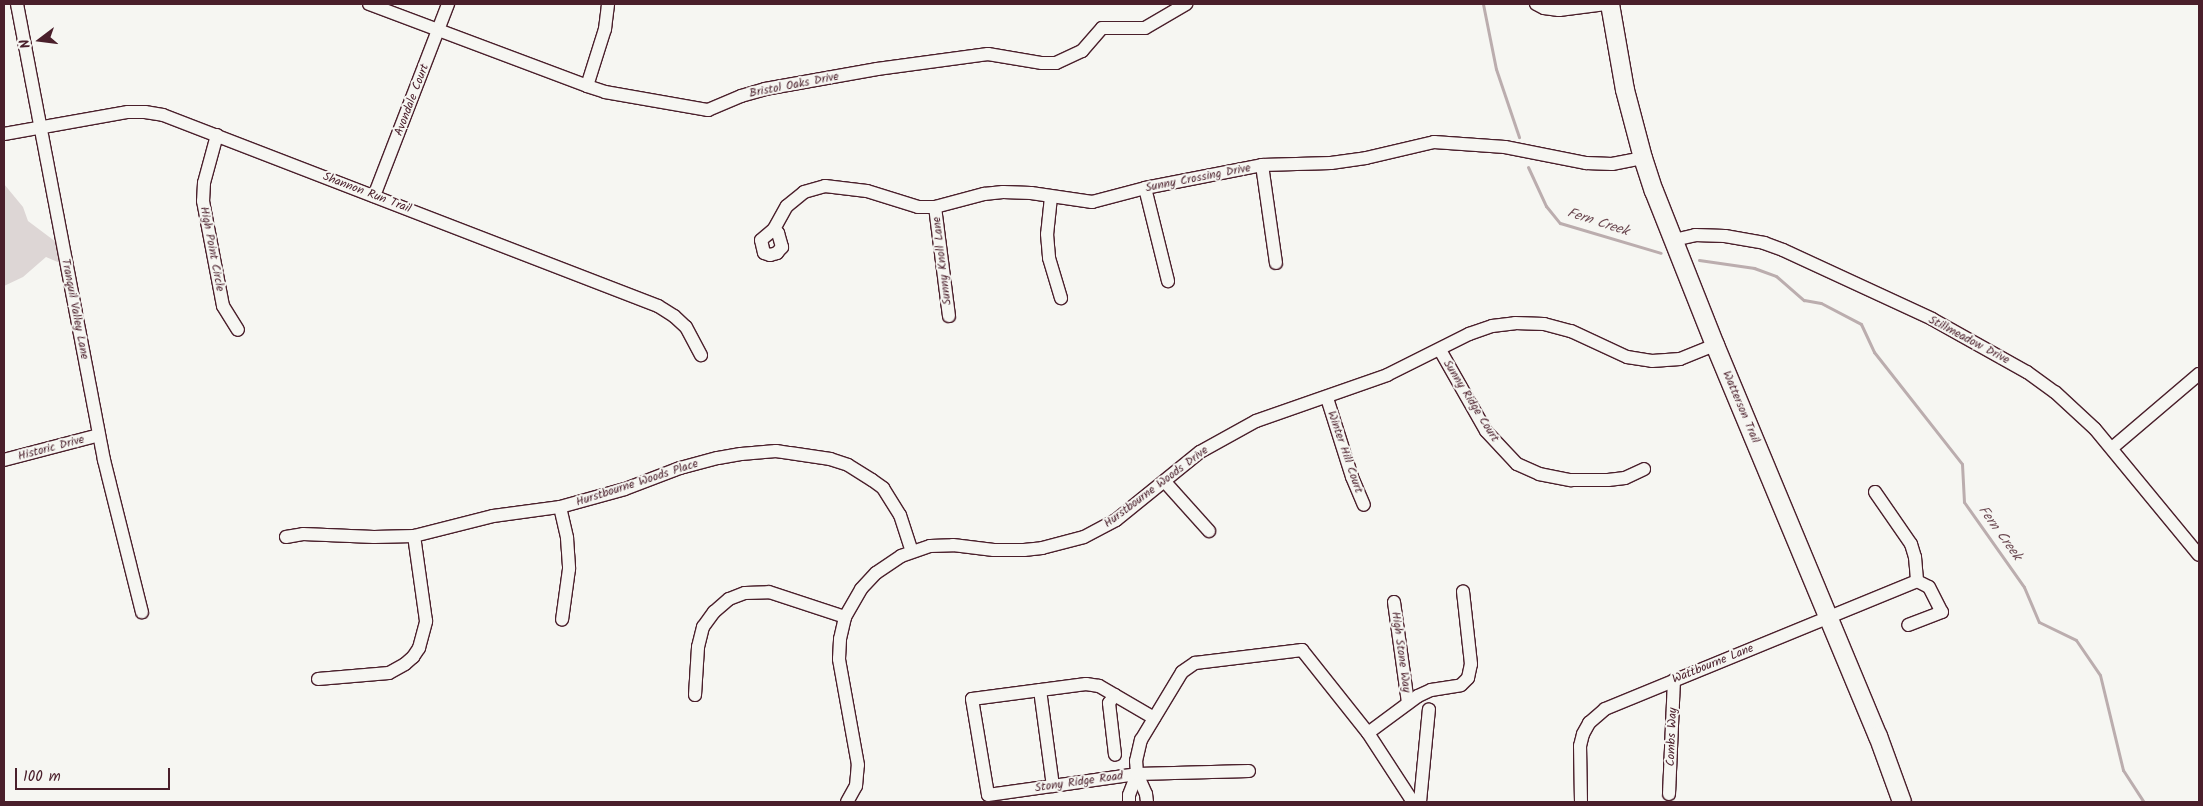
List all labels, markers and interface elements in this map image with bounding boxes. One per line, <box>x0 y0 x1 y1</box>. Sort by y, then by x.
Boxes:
north arrow <box>15 15 65 65</box>
text: N <box>14 37 37 51</box>
street label: Avondale Court <box>392 62 432 138</box>
street label: Bristol Oaks Drive <box>748 69 840 101</box>
street label: Sunny Crossing Drive <box>1144 161 1252 195</box>
street label: Shannon Run Trail <box>321 169 413 217</box>
water label: Fern Creek <box>1565 204 1631 240</box>
street label: High Point Circle <box>197 205 227 293</box>
street label: Sunny Knoll Lane <box>929 216 955 306</box>
street label: Tranquil Valley Lane <box>58 257 92 361</box>
street label: Stillmeadow Drive <box>1926 313 2012 367</box>
street label: Sunny Ridge Court <box>1440 357 1502 445</box>
street label: Watterson Trail <box>1719 369 1763 445</box>
street label: Winter Hill Court <box>1324 409 1366 495</box>
street label: Historic Drive <box>16 432 86 464</box>
street label: Hurstbourne Woods Drive <box>1101 443 1211 531</box>
street label: Hurstbourne Woods Place <box>574 456 700 510</box>
water label: Fern Creek <box>1975 502 2025 564</box>
street label: High Stone Way <box>1388 611 1414 693</box>
street label: Wattbourne Lane <box>1670 641 1756 687</box>
street label: Combs Way <box>1664 707 1680 767</box>
scale bar <box>18 758 172 790</box>
text: 100 m <box>23 765 61 789</box>
street label: Stony Ridge Road <box>1034 769 1124 795</box>

